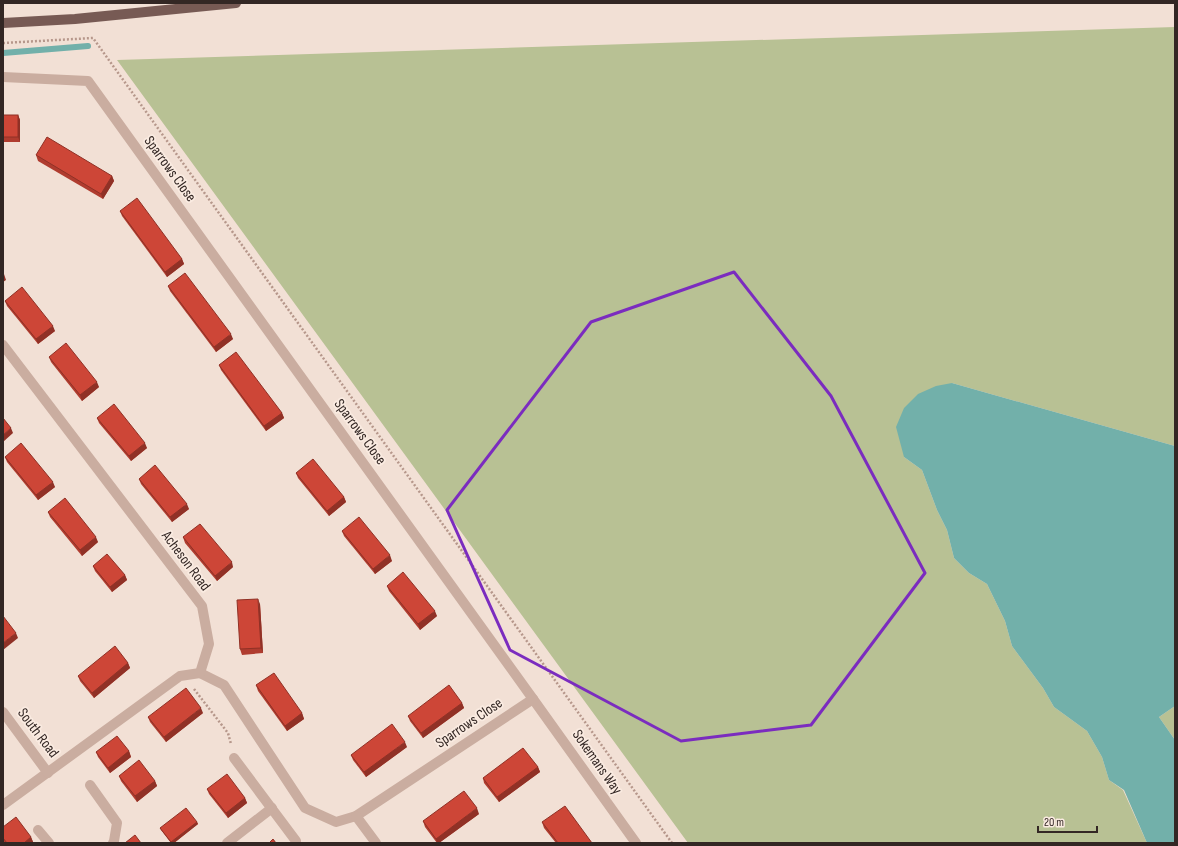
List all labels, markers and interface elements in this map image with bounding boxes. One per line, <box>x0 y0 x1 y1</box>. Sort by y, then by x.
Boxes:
street label: Sparrows Close <box>140 132 200 206</box>
street label: Sparrows Close <box>330 395 390 469</box>
street label: Acheson Road <box>157 526 215 595</box>
street label: Sparrows Close <box>432 694 506 752</box>
street label: South Road <box>13 704 63 762</box>
street label: Sokemans Way <box>568 726 626 798</box>
scale bar <box>1038 808 1097 834</box>
text: 20 m <box>1044 815 1064 830</box>

